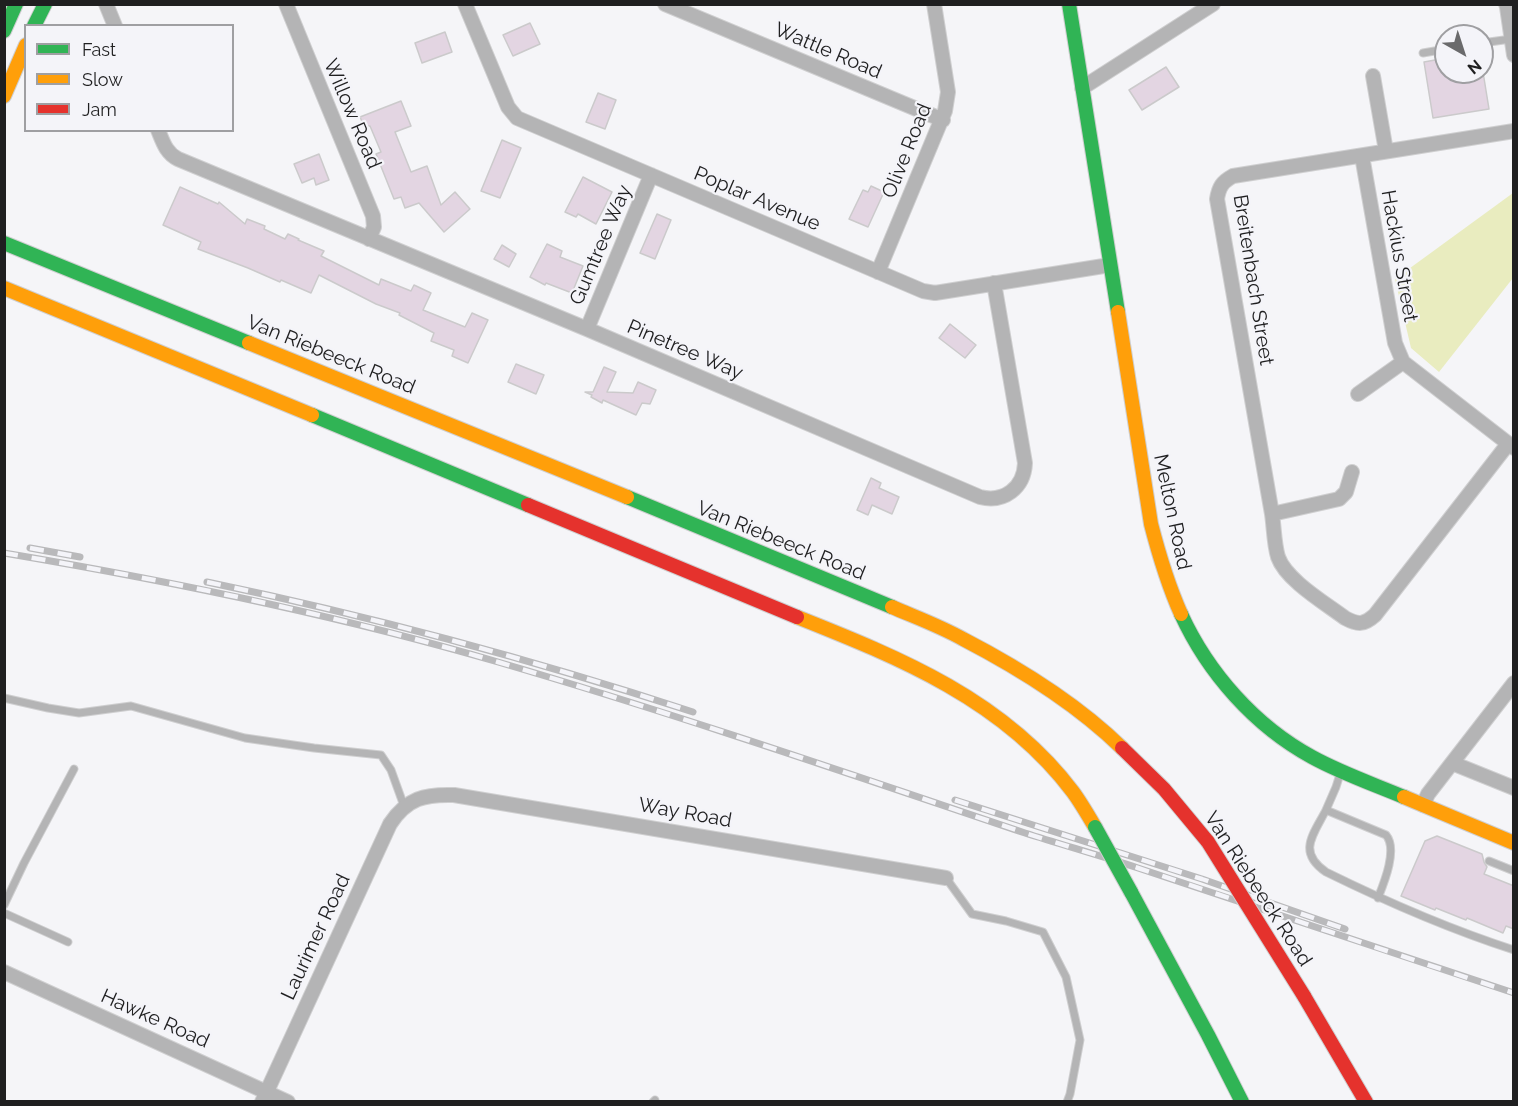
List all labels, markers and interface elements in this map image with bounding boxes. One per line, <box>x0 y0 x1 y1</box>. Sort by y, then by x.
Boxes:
street label: Wattle Road <box>771 18 885 84</box>
legend <box>24 24 234 132</box>
north arrow <box>1434 24 1494 84</box>
text: Fast <box>82 39 116 60</box>
street label: Willow Road <box>318 55 386 173</box>
text: N <box>1464 56 1485 78</box>
text: Slow <box>82 69 123 90</box>
text: Jam <box>82 99 117 120</box>
street label: Olive Road <box>877 100 937 202</box>
street label: Poplar Avenue <box>690 162 824 236</box>
street label: Gumtree Way <box>565 182 637 308</box>
street label: Hackius Street <box>1376 188 1422 324</box>
street label: Breitenbach Street <box>1228 193 1278 367</box>
street label: Van Riebeeck Road <box>243 310 419 400</box>
street label: Pinetree Way <box>624 315 746 385</box>
street label: Melton Road <box>1148 452 1196 572</box>
street label: Van Riebeeck Road <box>693 496 869 586</box>
street label: Way Road <box>636 793 734 833</box>
street label: Van Riebeeck Road <box>1199 807 1317 971</box>
street label: Laurimer Road <box>276 870 356 1004</box>
street label: Hawke Road <box>97 984 213 1054</box>

